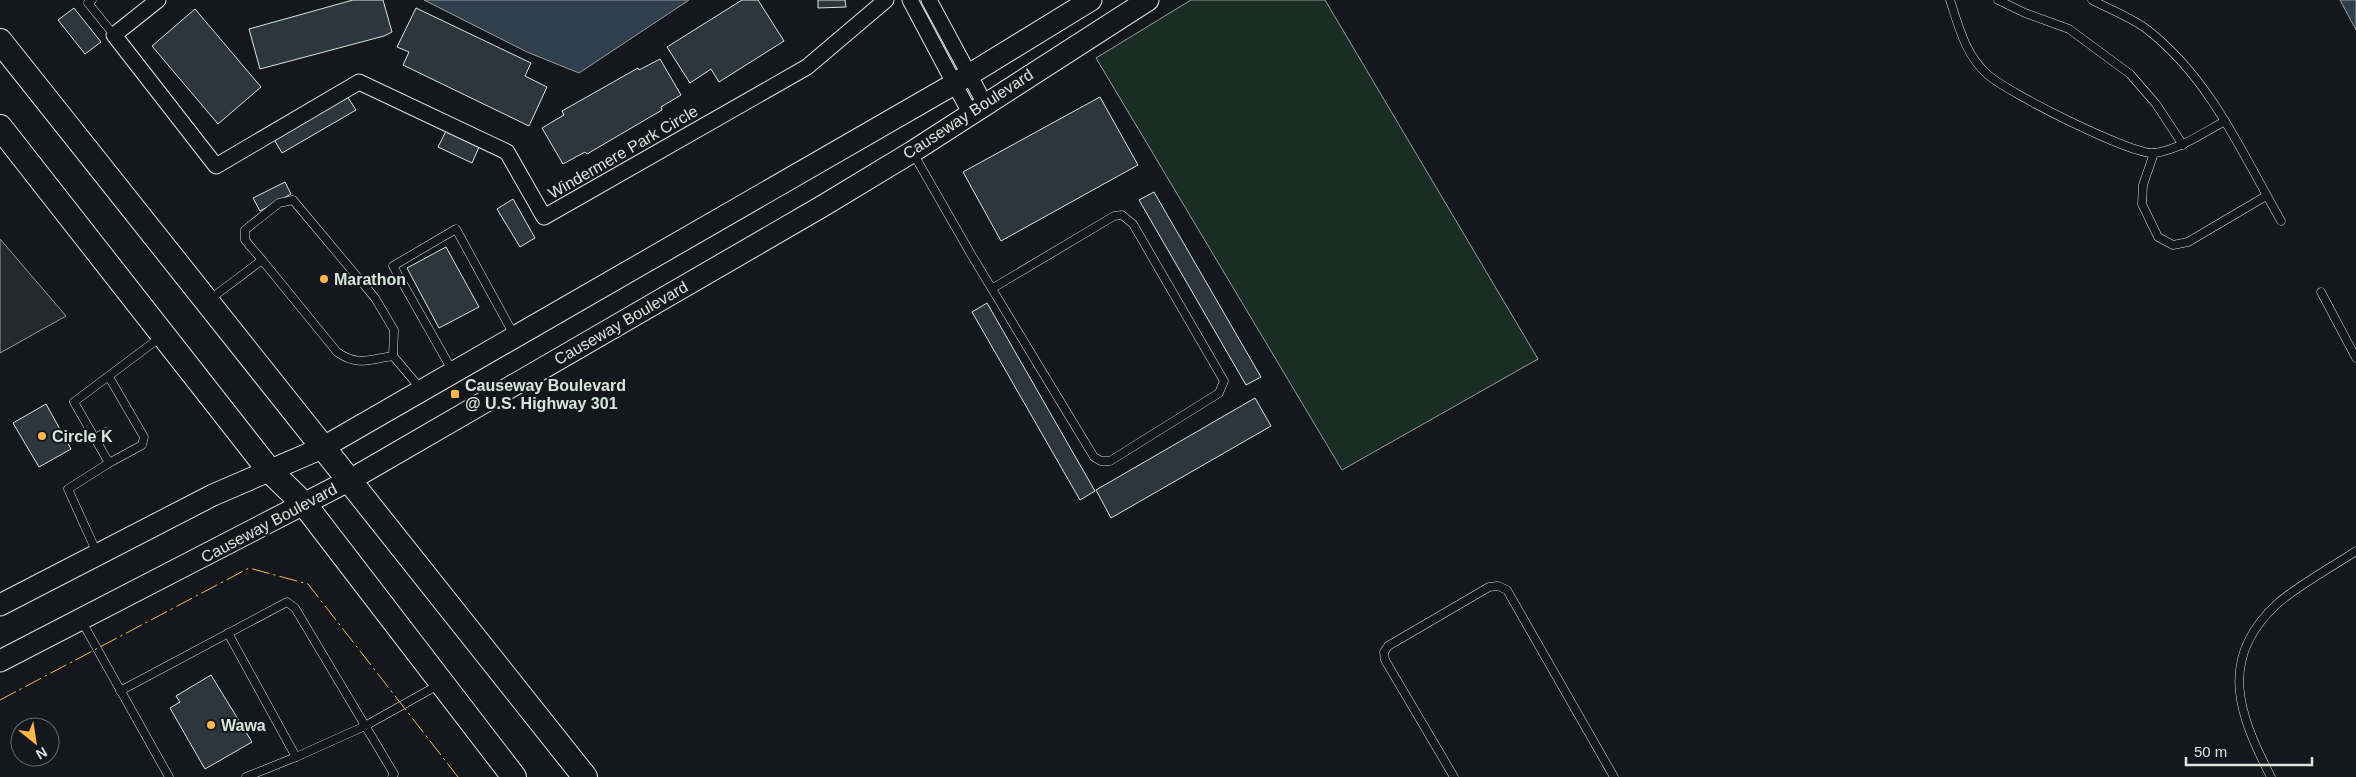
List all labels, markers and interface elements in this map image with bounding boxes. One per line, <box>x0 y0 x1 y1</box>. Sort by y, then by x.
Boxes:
street label: Causeway Boulevard <box>900 66 1036 162</box>
street label: Windermere Park Circle <box>545 102 701 202</box>
place label: Marathon <box>334 271 406 288</box>
marker: Marathon <box>318 273 330 285</box>
street label: Causeway Boulevard <box>551 278 691 368</box>
place label: Causeway Boulevard @ U.S. Highway 301 <box>465 377 626 412</box>
marker: Causeway Boulevard @ U.S. Highway 301 <box>449 388 461 400</box>
place label: Circle K <box>52 428 113 445</box>
marker: Circle K <box>36 430 48 442</box>
street label: Causeway Boulevard <box>198 480 340 566</box>
north arrow <box>10 717 60 767</box>
place label: Wawa <box>221 717 266 734</box>
marker: Wawa <box>205 719 217 731</box>
scale bar <box>2186 734 2312 766</box>
text: 50 m <box>2194 743 2227 760</box>
text: N <box>33 744 50 763</box>

